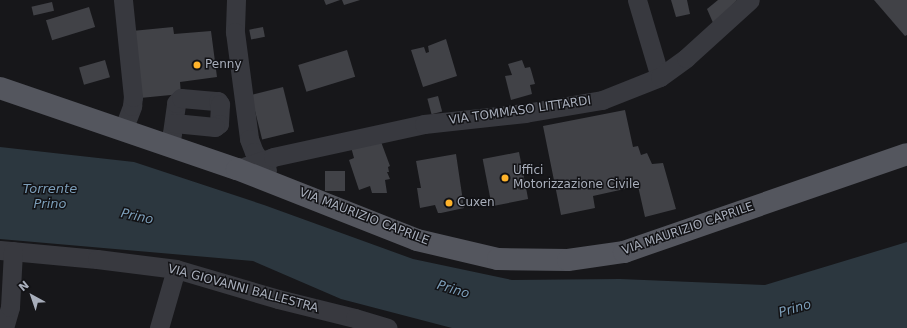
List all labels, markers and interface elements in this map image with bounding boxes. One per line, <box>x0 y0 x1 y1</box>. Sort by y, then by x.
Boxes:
place label: Penny <box>205 58 242 72</box>
marker: Penny <box>192 60 202 70</box>
street label: VIA TOMMASO LITTARDI <box>448 94 592 128</box>
place label: Uffici Motorizzazione Civile <box>513 164 640 192</box>
marker: Uffici Motorizzazione Civile <box>500 173 510 183</box>
water label: Torrente Prino <box>23 182 77 213</box>
street label: VIA MAURIZIO CAPRILE <box>297 186 431 248</box>
place label: Cuxen <box>457 196 495 210</box>
marker: Cuxen <box>444 198 454 208</box>
street label: VIA MAURIZIO CAPRILE <box>620 200 756 258</box>
water label: Prino <box>119 206 155 228</box>
street label: VIA GIOVANNI BALLESTRA <box>166 262 320 316</box>
north arrow <box>12 276 52 316</box>
text: N <box>16 278 32 294</box>
water label: Prino <box>435 278 471 302</box>
water label: Prino <box>777 297 813 321</box>

